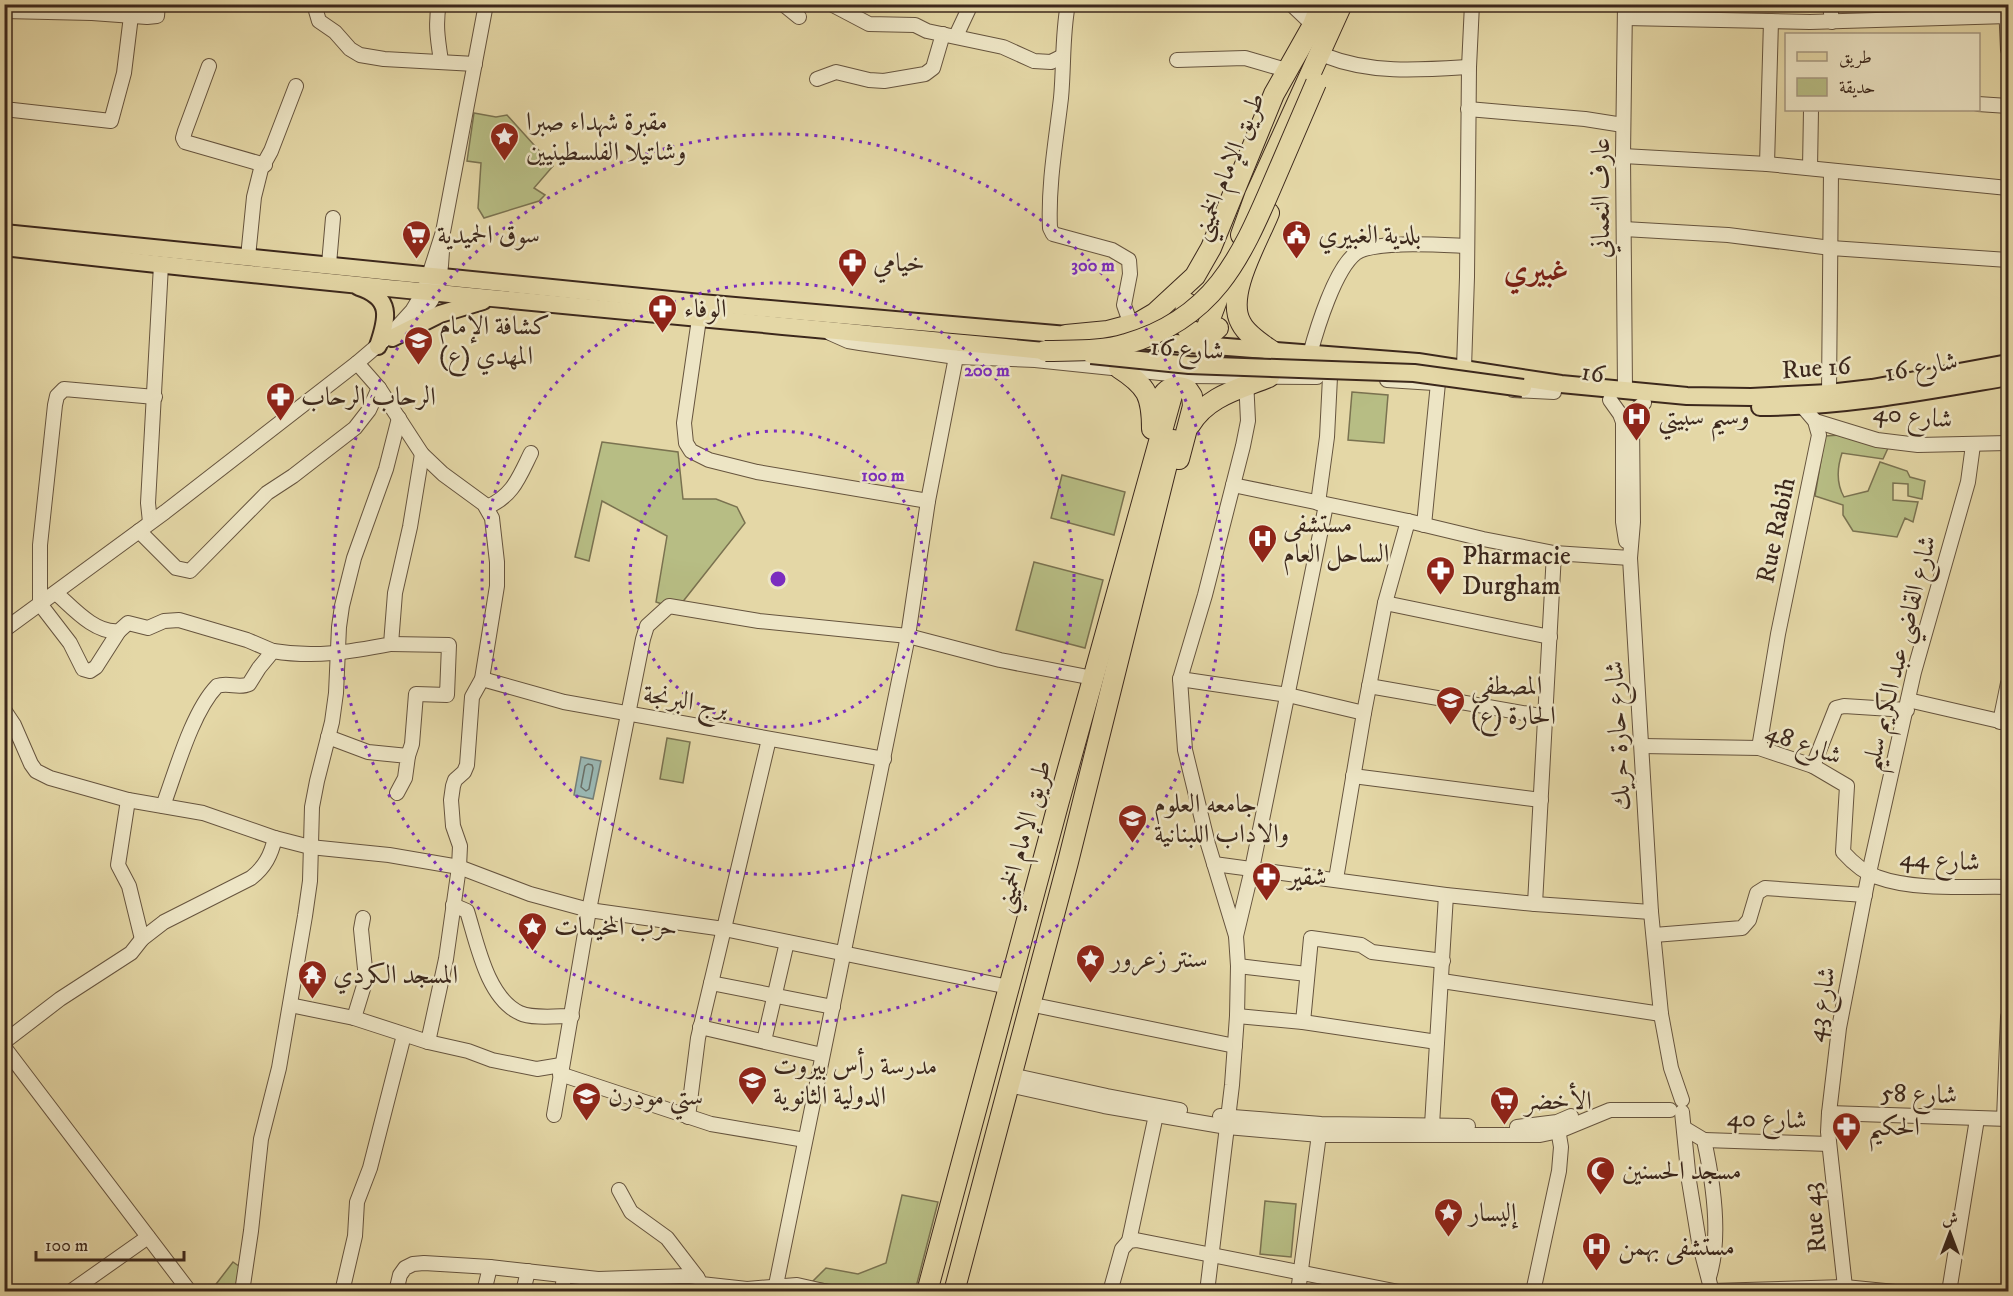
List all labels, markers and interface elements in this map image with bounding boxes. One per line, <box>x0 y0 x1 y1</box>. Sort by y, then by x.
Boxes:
legend <box>1785 33 1980 111</box>
text: طريق <box>1839 47 1872 69</box>
text: حديقة <box>1839 77 1875 99</box>
street label: طريق الإمام الخميني <box>1184 88 1279 248</box>
place label: مقبرة شهداء صبرا وشاتيلا الفلسطينيين <box>526 106 686 169</box>
place icon: مقبرة شهداء صبرا وشاتيلا الفلسطينيين <box>489 120 521 162</box>
street label: عارف النعماني <box>1585 138 1622 258</box>
supermarket icon: سوق الحمیدیة <box>400 218 432 260</box>
public building icon: بلدية الغبيري <box>1281 218 1313 260</box>
place label: سوق الحمیدیة <box>437 219 540 252</box>
place label: بلدية الغبيري <box>1318 219 1421 255</box>
pharmacy icon: خيامي <box>836 246 868 288</box>
place label: خيامي <box>873 247 925 284</box>
district label: غبيري <box>1503 251 1569 295</box>
text: 300 m <box>1071 255 1115 277</box>
pharmacy icon: الوفاء <box>647 292 679 334</box>
place label: الوفاء <box>684 293 727 326</box>
place label: كشافة الإمام المهدي (ع) <box>439 310 550 377</box>
school or university icon: كشافة الإمام المهدي (ع) <box>402 324 434 366</box>
street label: شارع 16 <box>1149 330 1225 373</box>
street label: شارع 16 <box>1882 345 1961 394</box>
street label: Rue 16 <box>1780 350 1853 387</box>
street label: 16 <box>1579 356 1608 392</box>
text: 200 m <box>964 360 1010 382</box>
pharmacy icon: الرحاب الرحاب <box>264 380 296 422</box>
place label: الرحاب الرحاب <box>301 381 436 414</box>
street label: شارع 40 <box>1871 396 1954 441</box>
hospital icon: وسيم سبيتي <box>1621 400 1653 442</box>
place label: وسيم سبيتي <box>1658 401 1750 442</box>
text: 100 m <box>861 465 905 487</box>
street label: Rue Rabih <box>1749 474 1804 586</box>
place label: مستشفى الساحل العام <box>1283 508 1389 576</box>
hospital icon: مستشفى الساحل العام <box>1246 522 1278 564</box>
street label: شارع القاضي عبد الكريم سليم <box>1854 532 1952 776</box>
place label: Pharmacie Durgham <box>1462 540 1571 603</box>
pharmacy icon: Pharmacie Durgham <box>1425 554 1457 596</box>
centre of rings <box>768 569 788 589</box>
street label: شارع حارة حريك <box>1598 660 1643 812</box>
place label: المصطفى الحارة (ع) <box>1471 670 1556 737</box>
street label: برج البرنجة <box>639 678 731 731</box>
school or university icon: المصطفى الحارة (ع) <box>1434 684 1466 726</box>
street label: شارع 48 <box>1759 715 1846 777</box>
street label: طريق الإمام الخميني <box>987 756 1065 918</box>
place label: جامعه العلوم والاداب اللبنانية <box>1154 788 1289 851</box>
school or university icon: جامعه العلوم والاداب اللبنانية <box>1117 802 1149 844</box>
street label: شارع 44 <box>1898 841 1981 884</box>
pharmacy icon: شقير <box>1251 860 1283 902</box>
place label: شقير <box>1285 861 1327 894</box>
place icon: حرب المخيمات <box>517 910 549 952</box>
place label: حرب المخيمات <box>554 911 677 944</box>
place icon: سنتر زعرور <box>1074 942 1106 984</box>
place label: سنتر زعرور <box>1108 943 1208 976</box>
temple icon: المسجد الكردي <box>296 958 328 1000</box>
place label: المسجد الكردي <box>333 959 458 995</box>
street label: شارع 43 <box>1799 964 1848 1045</box>
place label: مدرسة رأس بيروت الدولية الثانوية <box>773 1048 937 1113</box>
school or university icon: مدرسة رأس بيروت الدولية الثانوية <box>736 1064 768 1106</box>
street label: شارع 58 <box>1880 1077 1958 1116</box>
school or university icon: ستي مودرن <box>571 1080 603 1122</box>
place label: ستي مودرن <box>608 1081 703 1120</box>
place label: الأخضر <box>1522 1082 1592 1118</box>
supermarket icon: الأخضر <box>1488 1084 1520 1126</box>
street label: شارع 40 <box>1726 1102 1807 1141</box>
pharmacy icon: الحكيم <box>1831 1110 1863 1152</box>
place label: الحكيم <box>1868 1111 1920 1152</box>
mosque icon: مسجد الحسنين <box>1585 1154 1617 1196</box>
place label: مسجد الحسنين <box>1622 1155 1742 1188</box>
street label: Rue 43 <box>1794 1181 1835 1255</box>
place icon: إليسار <box>1432 1196 1464 1238</box>
place label: إليسار <box>1466 1197 1519 1230</box>
north arrow <box>1920 1203 1980 1263</box>
text: ش <box>1942 1209 1958 1229</box>
scale bar <box>36 1224 184 1262</box>
hospital icon: مستشفى بهمن <box>1581 1230 1613 1272</box>
place label: مستشفى بهمن <box>1618 1231 1735 1265</box>
text: 100 m <box>45 1235 88 1257</box>

